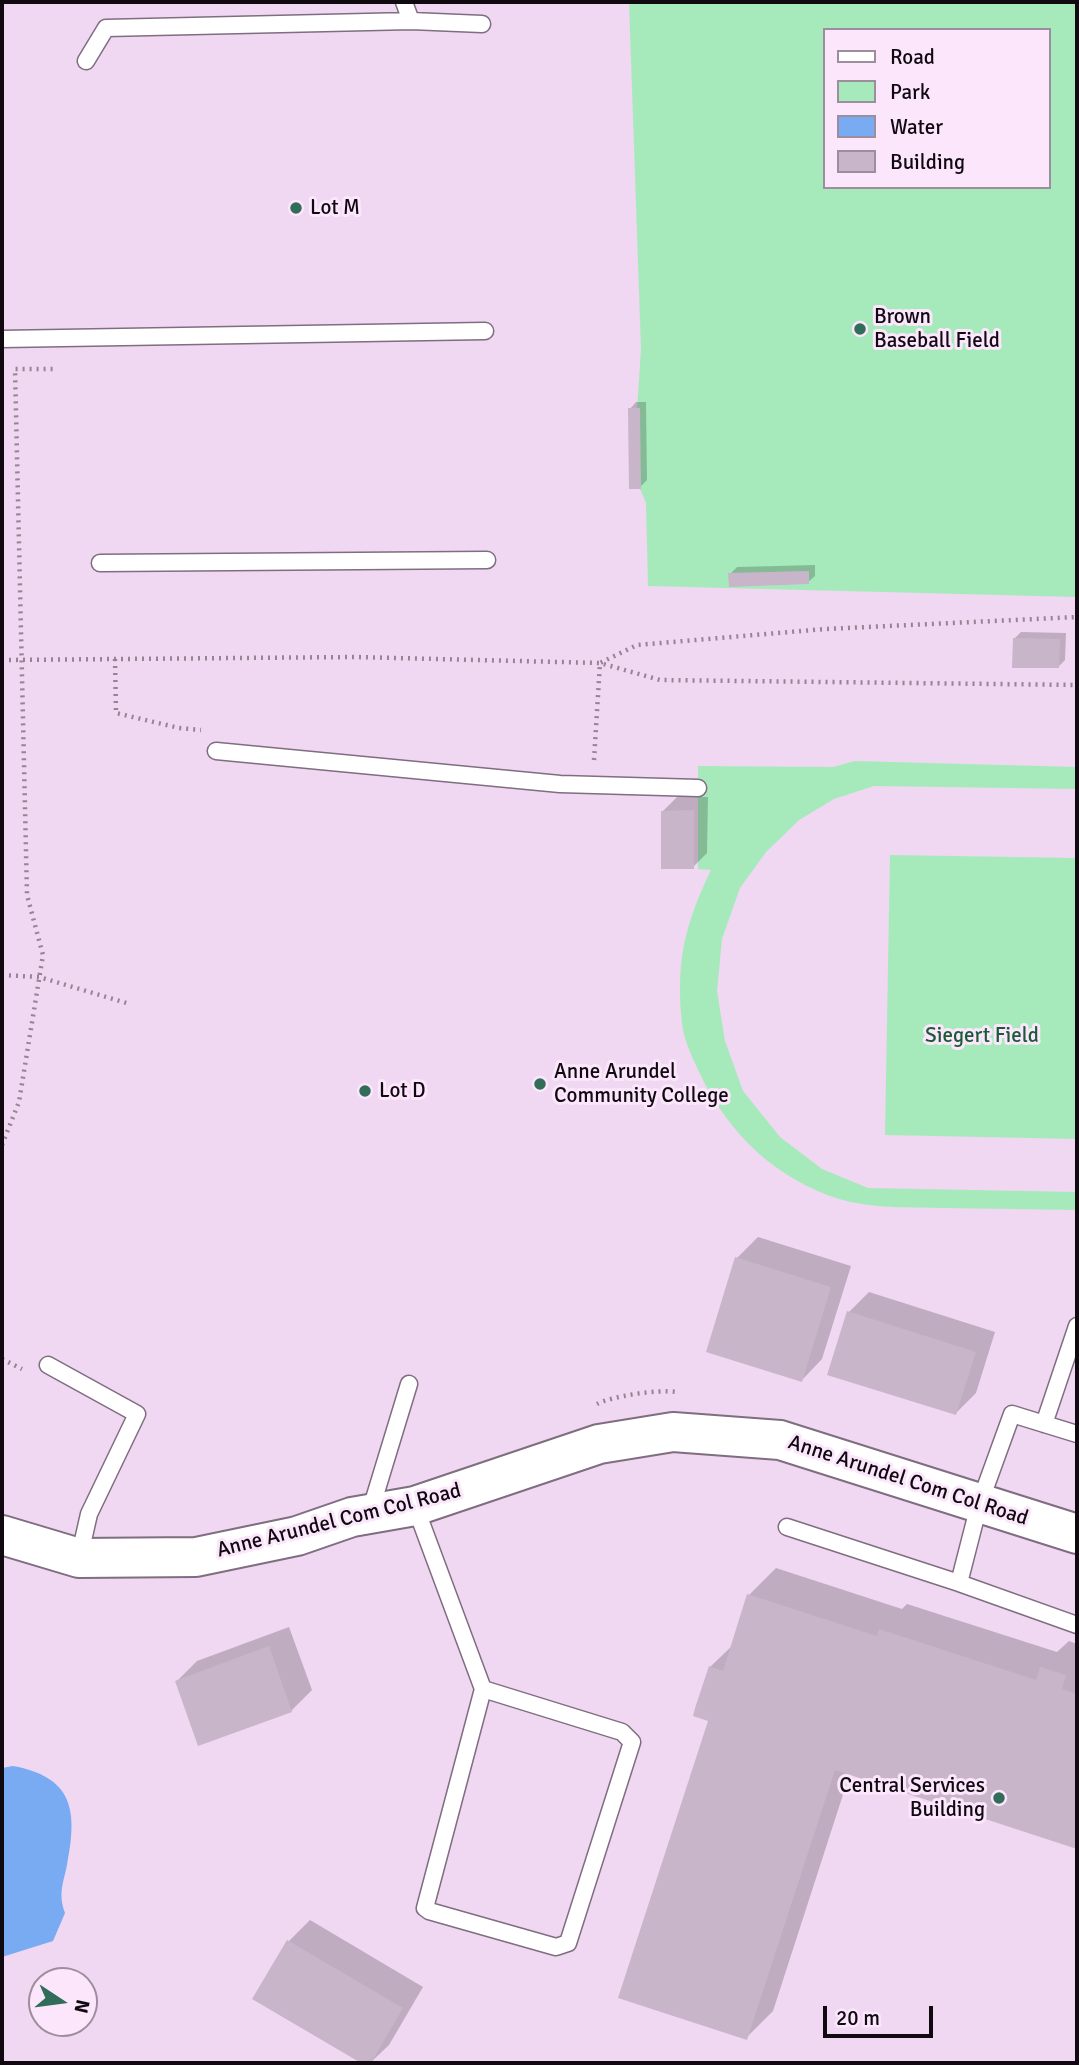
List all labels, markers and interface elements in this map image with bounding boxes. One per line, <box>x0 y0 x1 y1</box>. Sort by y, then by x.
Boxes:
legend <box>824 28 1051 189</box>
text: Road <box>890 44 935 70</box>
text: Park <box>890 79 930 105</box>
text: Water <box>890 114 943 140</box>
text: Building <box>890 149 965 175</box>
place label: Lot M <box>310 195 360 221</box>
marker: Lot M <box>288 200 304 216</box>
place label: Brown Baseball Field <box>874 304 1000 354</box>
marker: Brown Baseball Field <box>852 321 868 337</box>
park label: Siegert Field <box>925 1023 1039 1049</box>
place label: Anne Arundel Community College <box>554 1059 729 1109</box>
marker: Anne Arundel Community College <box>532 1076 548 1092</box>
place label: Lot D <box>379 1078 426 1104</box>
marker: Lot D <box>357 1083 373 1099</box>
street label: Anne Arundel Com Col Road <box>785 1430 1031 1532</box>
street label: Anne Arundel Com Col Road <box>214 1478 464 1564</box>
place label: Central Services Building <box>839 1773 985 1823</box>
marker: Central Services Building <box>991 1790 1007 1806</box>
north arrow <box>28 1967 98 2037</box>
scale bar <box>827 1992 937 2036</box>
text: N <box>68 1997 95 2015</box>
text: 20 m <box>836 2005 880 2031</box>

